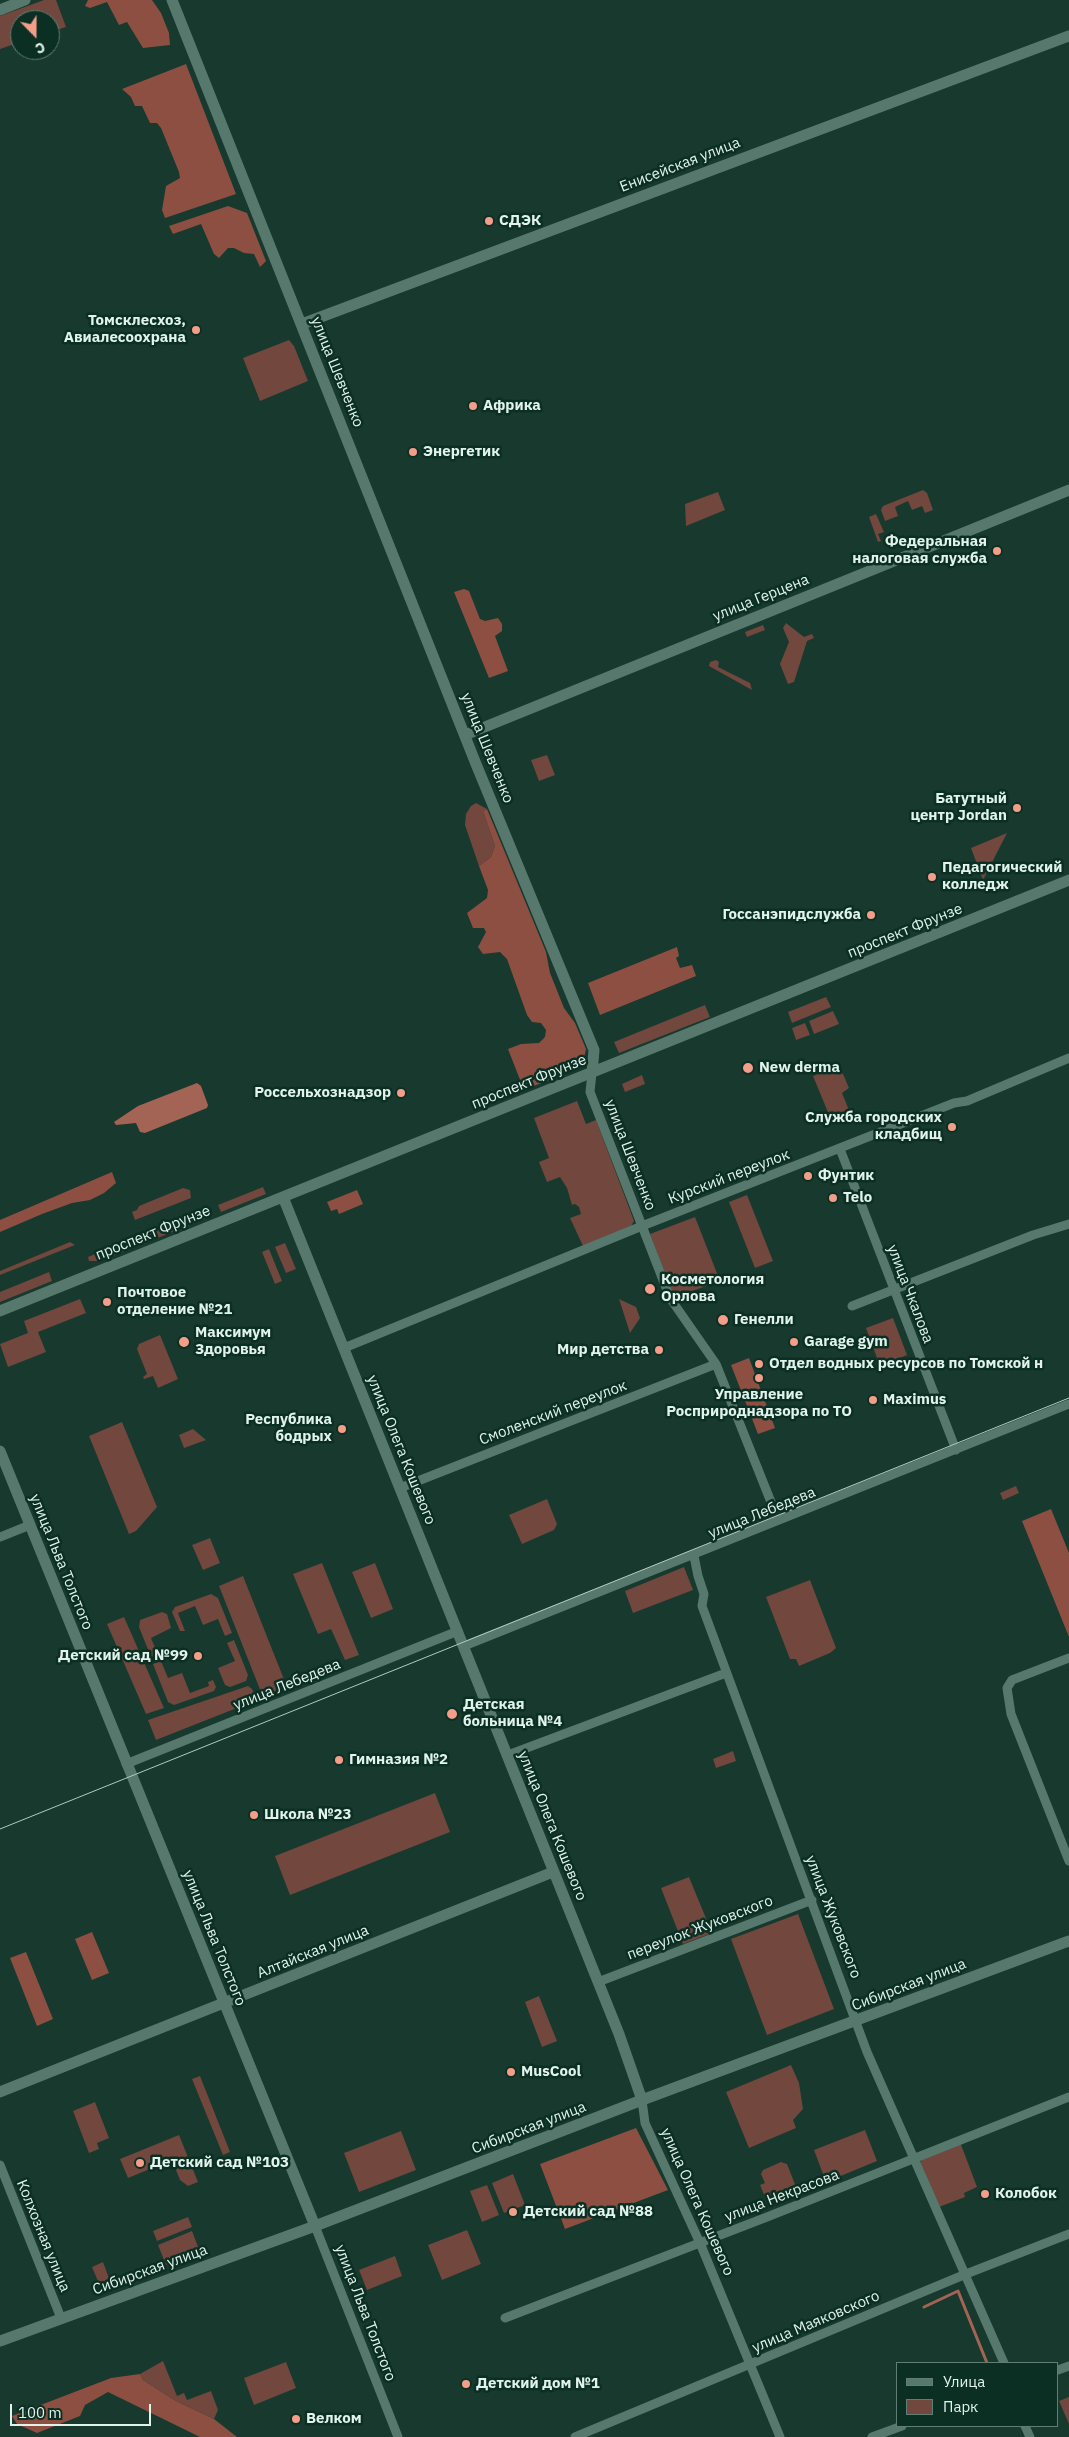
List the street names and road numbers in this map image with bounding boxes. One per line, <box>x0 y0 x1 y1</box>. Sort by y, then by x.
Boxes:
street label: Енисейская улица <box>617 134 743 196</box>
street label: улица Шевченко <box>307 314 367 430</box>
street label: улица Герцена <box>710 571 812 625</box>
street label: улица Шевченко <box>457 690 517 806</box>
street label: проспект Фрунзе <box>845 900 965 962</box>
street label: проспект Фрунзе <box>469 1051 589 1113</box>
street label: улица Шевченко <box>601 1097 659 1213</box>
street label: Курский переулок <box>666 1146 792 1208</box>
street label: проспект Фрунзе <box>93 1202 213 1264</box>
street label: улица Чкалова <box>883 1242 937 1346</box>
street label: улица Олега Кошевого <box>363 1373 439 1527</box>
street label: Смоленский переулок <box>477 1377 629 1449</box>
street label: улица Лебедева <box>706 1483 818 1543</box>
street label: улица Льва Толстого <box>26 1491 96 1633</box>
street label: улица Лебедева <box>231 1655 343 1715</box>
street label: улица Олега Кошевого <box>514 1749 590 1903</box>
street label: улица Жуковского <box>801 1853 865 1981</box>
street label: улица Льва Толстого <box>179 1867 249 2009</box>
street label: переулок Жуковского <box>625 1892 775 1964</box>
street label: Алтайская улица <box>255 1921 371 1983</box>
street label: Сибирская улица <box>849 1955 969 2015</box>
street label: Сибирская улица <box>469 2098 589 2158</box>
street label: улица Олега Кошевого <box>656 2125 738 2279</box>
street label: улица Некрасова <box>722 2166 842 2226</box>
street label: Колхозная улица <box>12 2177 74 2295</box>
street label: Сибирская улица <box>90 2241 210 2299</box>
street label: улица Льва Толстого <box>331 2242 399 2384</box>
street label: улица Маяковского <box>750 2287 882 2357</box>

